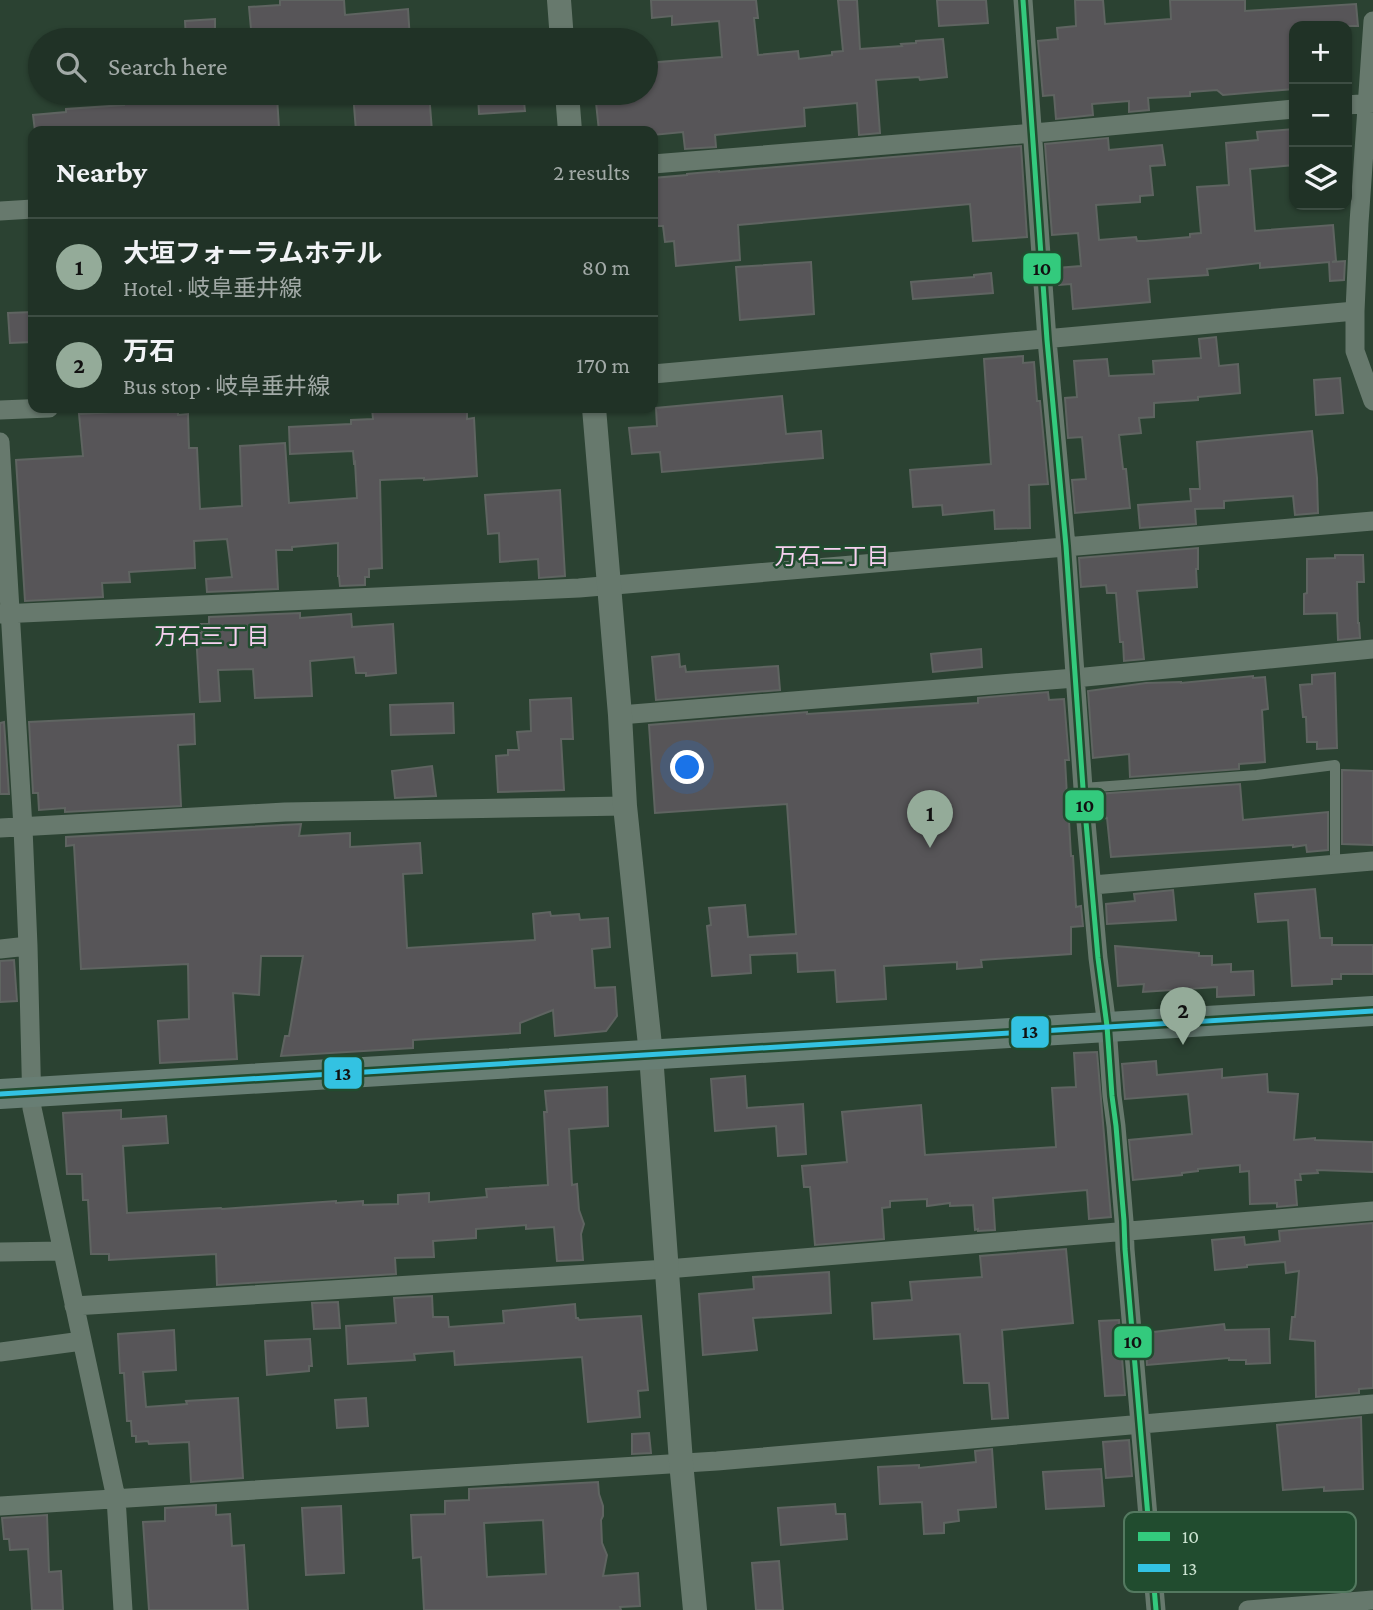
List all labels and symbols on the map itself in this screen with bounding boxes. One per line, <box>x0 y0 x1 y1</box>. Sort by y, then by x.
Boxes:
line badge: 10 <box>1022 252 1062 285</box>
text: 10 <box>1033 258 1051 279</box>
district label: 万石二丁目 <box>775 543 890 569</box>
district label: 万石三丁目 <box>155 623 270 649</box>
your location <box>670 750 704 784</box>
line badge: 10 <box>1064 789 1105 822</box>
pin: 1 <box>907 790 953 848</box>
text: 10 <box>1076 795 1094 816</box>
pin: 2 <box>1160 987 1206 1045</box>
line badge: 13 <box>1010 1015 1050 1049</box>
text: 13 <box>1022 1021 1038 1042</box>
line badge: 13 <box>323 1056 363 1090</box>
text: 13 <box>335 1063 351 1084</box>
line badge: 10 <box>1113 1325 1153 1359</box>
text: 10 <box>1124 1331 1142 1352</box>
legend <box>1124 1512 1356 1592</box>
text: 10 <box>1182 1526 1199 1547</box>
text: 13 <box>1182 1558 1197 1579</box>

